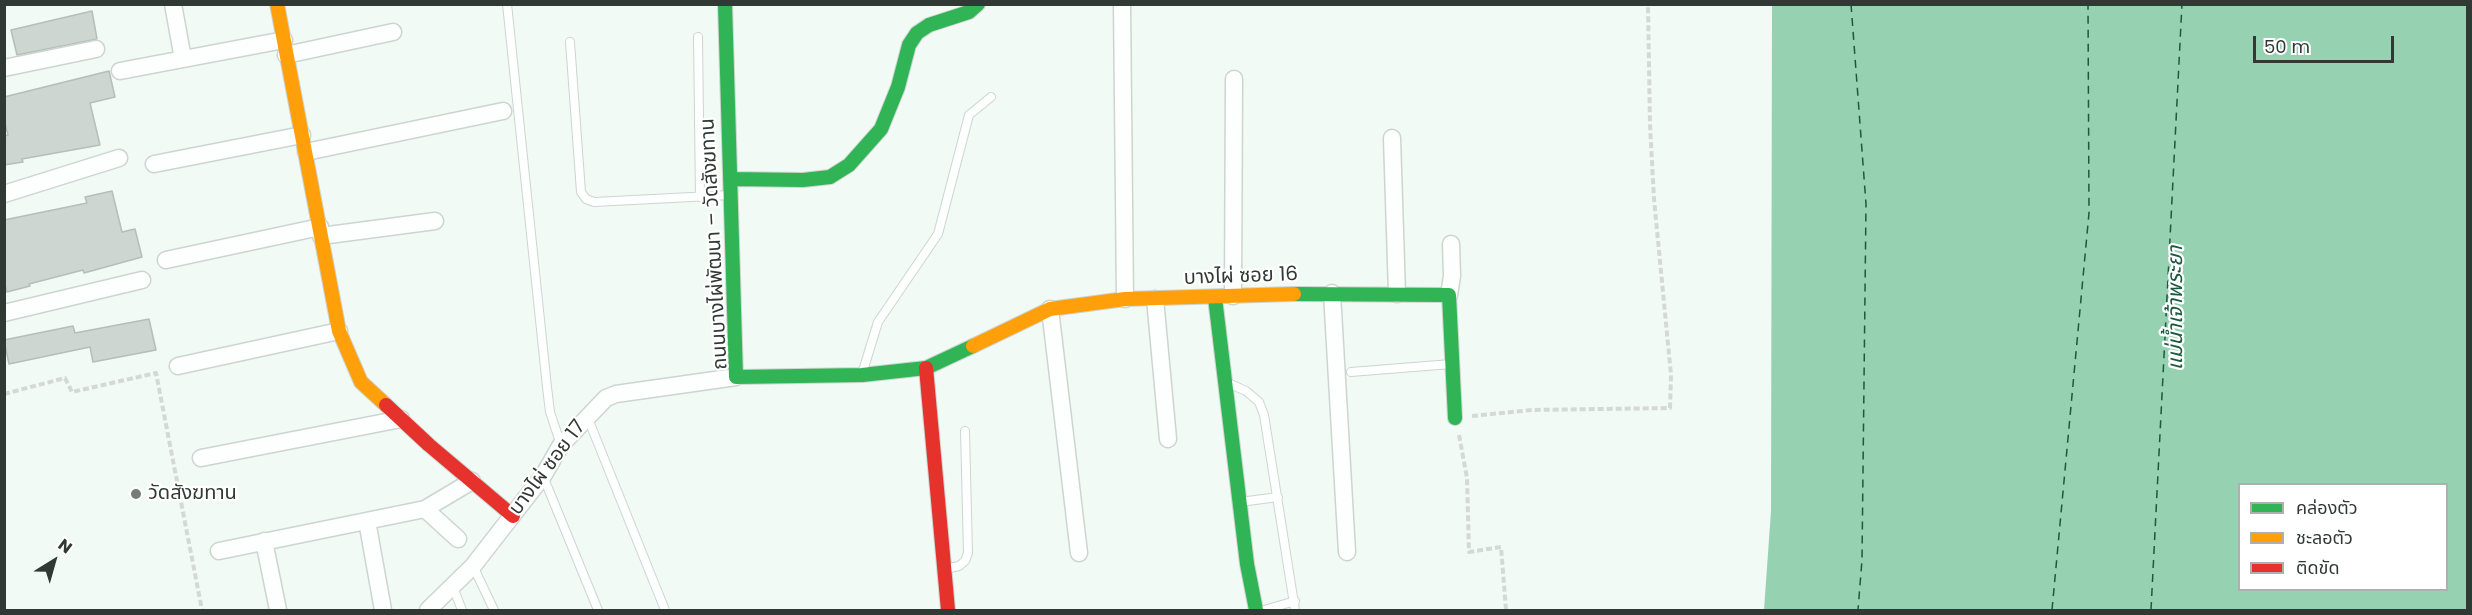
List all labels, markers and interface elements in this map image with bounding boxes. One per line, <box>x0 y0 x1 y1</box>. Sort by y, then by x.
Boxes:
scale bar <box>2256 24 2397 62</box>
text: 50 m <box>2264 34 2310 59</box>
street label: ถนนบางไผ่พัฒนา – วัดสังฆทาน <box>696 118 734 370</box>
water label: แม่น้ำเจ้าพระยา <box>2164 246 2190 370</box>
street label: บางไผ่ ซอย 16 <box>1183 263 1299 291</box>
street label: บางไผ่ ซอย 17 <box>505 416 591 520</box>
place label: วัดสังฆทาน <box>148 482 237 506</box>
legend <box>2238 483 2448 591</box>
marker: วัดสังฆทาน <box>129 487 143 501</box>
text: คล่องตัว <box>2296 495 2358 520</box>
text: ชะลอตัว <box>2296 525 2353 550</box>
north arrow <box>24 531 84 591</box>
text: N <box>53 533 77 559</box>
text: ติดขัด <box>2296 555 2339 580</box>

